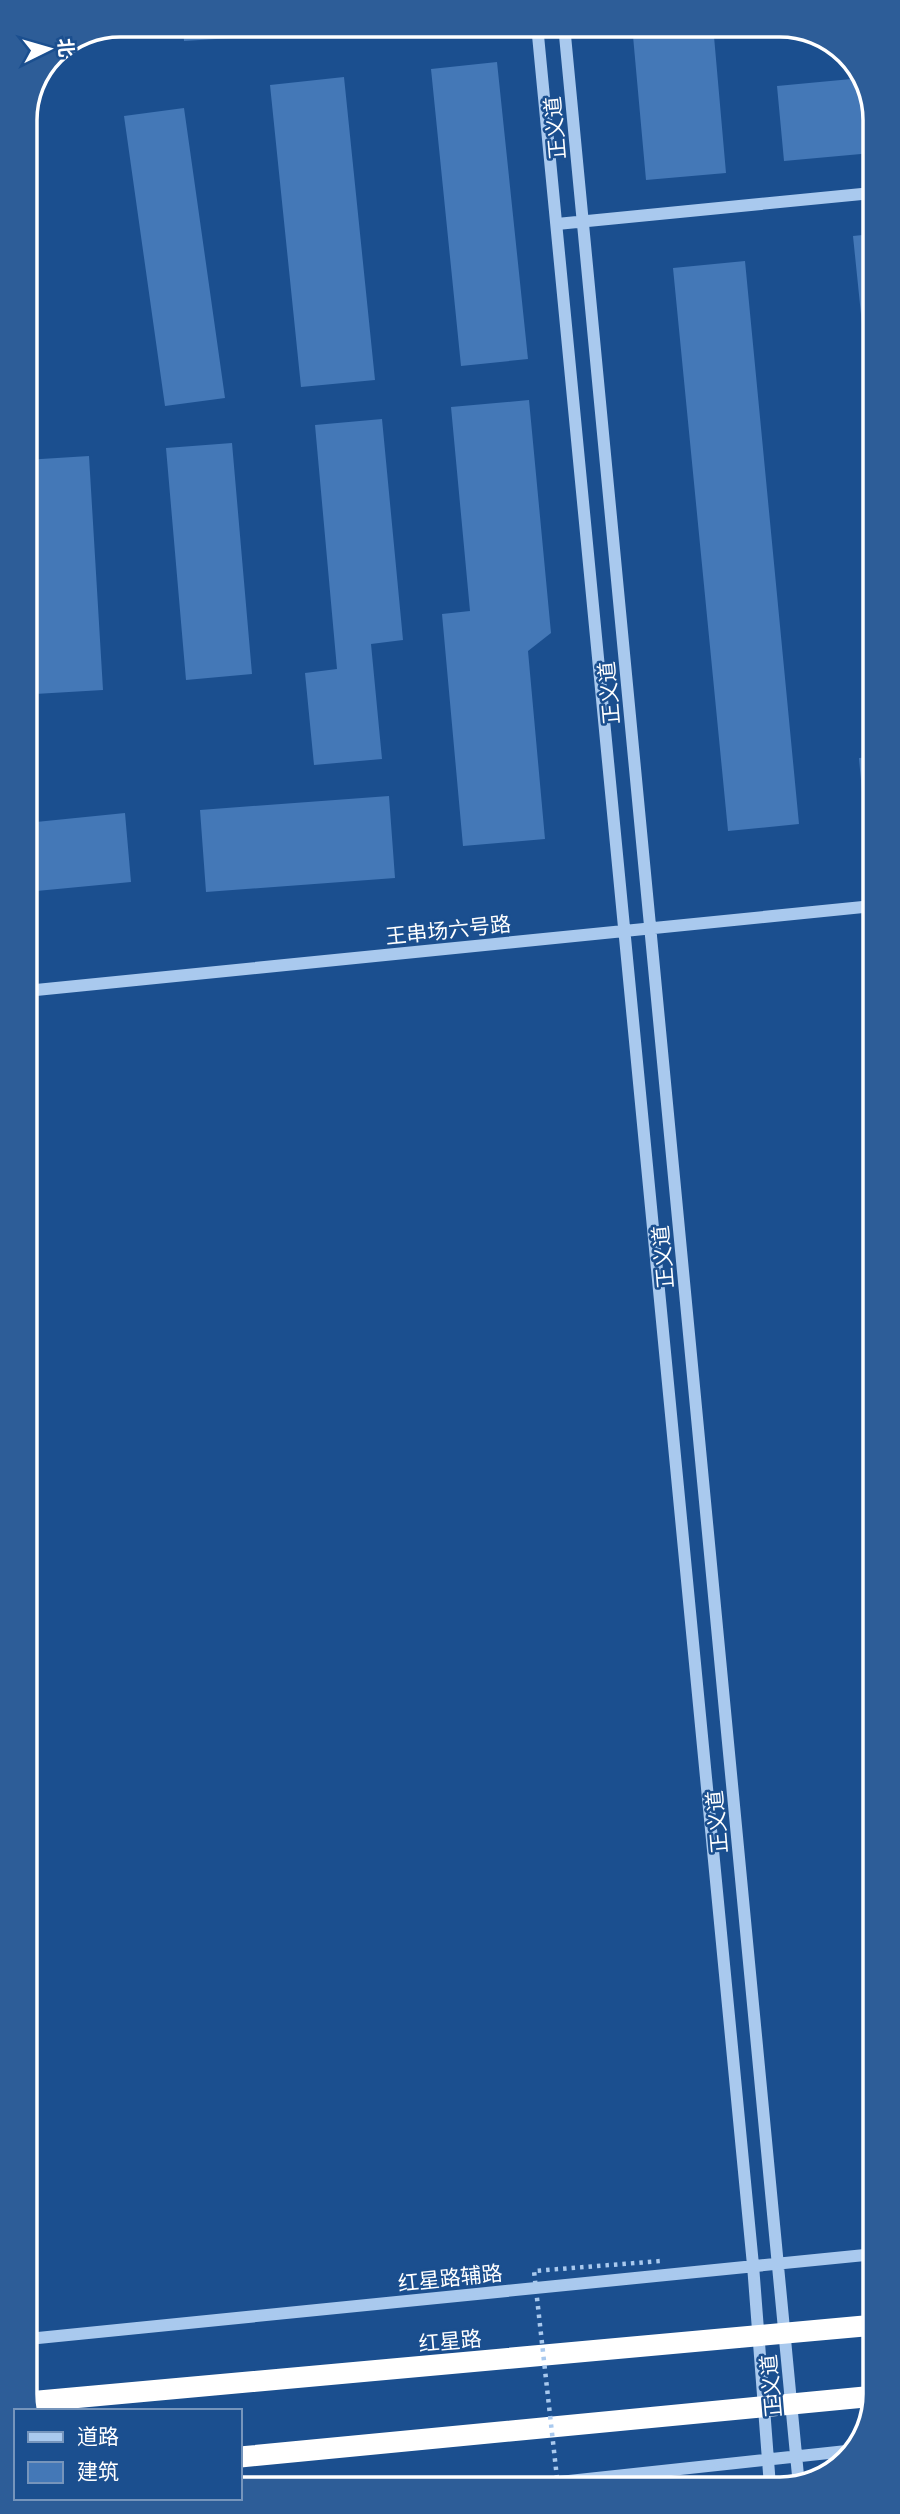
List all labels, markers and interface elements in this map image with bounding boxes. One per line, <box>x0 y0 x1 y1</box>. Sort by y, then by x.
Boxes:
north arrow <box>14 14 84 84</box>
text: 北 <box>54 37 79 58</box>
street label: 正义道 <box>539 96 569 160</box>
street label: 正义道 <box>593 661 623 725</box>
street label: 王串场六号路 <box>384 910 512 948</box>
street label: 正义道 <box>647 1225 677 1289</box>
street label: 正义道 <box>701 1790 731 1854</box>
street label: 红星路辅路 <box>396 2259 504 2295</box>
street label: 红星路 <box>418 2325 482 2355</box>
street label: 正义道 <box>755 2354 785 2418</box>
legend <box>14 2409 242 2500</box>
text: 道路 <box>77 2423 119 2448</box>
text: 建筑 <box>77 2458 119 2483</box>

